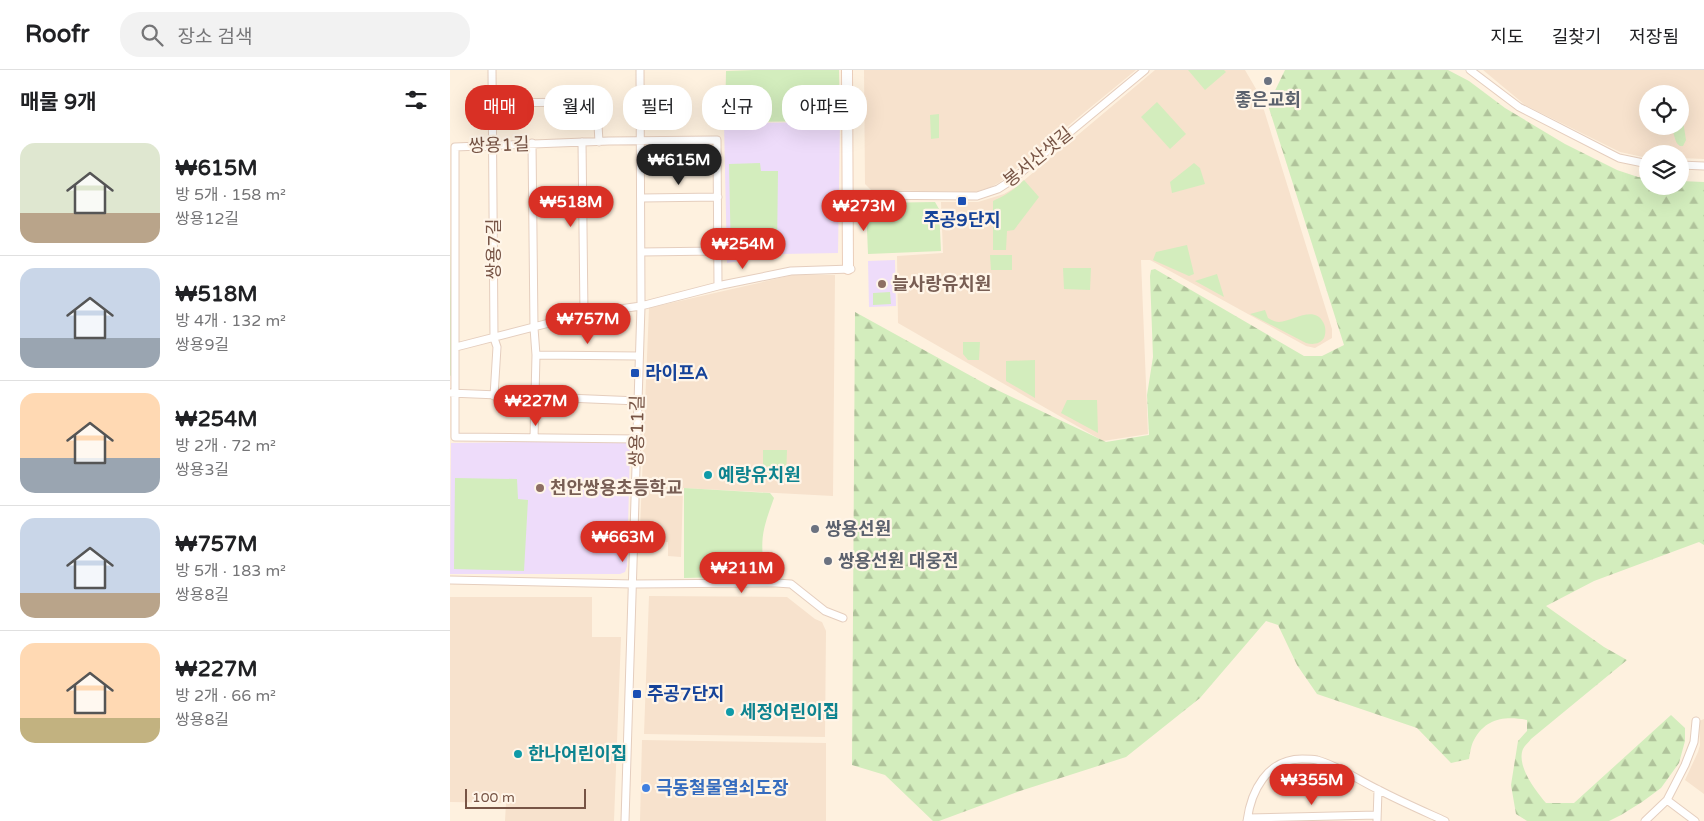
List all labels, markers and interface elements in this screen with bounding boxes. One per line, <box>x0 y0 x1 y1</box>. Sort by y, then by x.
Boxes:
search box <box>120 12 470 57</box>
text: Roofr <box>25 20 90 49</box>
icon: search <box>138 21 166 49</box>
text: 장소 검색 <box>178 26 252 48</box>
text: 지도 <box>1491 26 1524 48</box>
text: 길찾기 <box>1552 26 1601 48</box>
text: 저장됨 <box>1629 26 1679 48</box>
marker: 좋은교회 <box>1262 75 1274 87</box>
chip: 매매 <box>465 85 534 130</box>
chip: 월세 <box>544 85 613 130</box>
chip: 필터 <box>623 85 692 130</box>
chip: 신규 <box>702 85 772 130</box>
chip: 아파트 <box>782 85 867 130</box>
map controls <box>1639 85 1689 195</box>
button: locate <box>1639 85 1689 135</box>
icon: filters <box>402 86 430 114</box>
place label: 좋은교회 <box>1235 89 1301 111</box>
text: 매물 9개 <box>20 90 97 115</box>
street label: 봉서산샛길 <box>999 122 1077 192</box>
street label: 쌍용1길 <box>468 133 530 157</box>
pin: ₩615M <box>644 144 714 186</box>
button: layers <box>1639 145 1689 195</box>
text: ₩615M <box>648 150 710 170</box>
text: ₩615M <box>175 156 258 181</box>
icon: home <box>60 163 120 223</box>
text: 방 5개 · 158 m² <box>175 185 286 205</box>
pin: ₩518M <box>536 186 606 228</box>
pin: ₩273M <box>829 190 899 232</box>
text: ₩518M <box>540 192 602 212</box>
marker: 주공9단지 <box>956 195 968 207</box>
text: ₩273M <box>833 196 895 216</box>
text: 쌍용12길 <box>175 209 239 229</box>
place label: 주공9단지 <box>923 209 1001 231</box>
street label: 쌍용7길 <box>483 219 505 279</box>
pin: ₩254M <box>708 228 778 270</box>
text: ₩254M <box>712 234 774 254</box>
place label: 늘사랑유치원 <box>892 273 991 295</box>
marker: 늘사랑유치원 <box>876 278 888 290</box>
text: ₩518M <box>175 282 258 307</box>
icon: home <box>60 288 120 348</box>
pin: ₩757M <box>553 302 623 345</box>
text: ₩757M <box>557 309 619 329</box>
text: 방 4개 · 132 m² <box>175 311 286 331</box>
text: 쌍용9길 <box>175 335 229 355</box>
place label: 라이프A <box>645 362 708 384</box>
marker: 라이프A <box>629 367 641 379</box>
pin: ₩227M <box>501 384 571 427</box>
text: ₩227M <box>505 391 567 411</box>
street label: 쌍용11길 <box>625 395 649 467</box>
text: ₩254M <box>175 407 258 432</box>
icon: home <box>60 413 120 473</box>
text: 방 2개 · 72 m² <box>175 436 276 456</box>
text: 쌍용3길 <box>175 460 229 480</box>
place label: 예랑유치원 <box>718 464 801 486</box>
marker: 예랑유치원 <box>702 469 714 481</box>
place label: 천안쌍용초등학교 <box>550 477 682 499</box>
marker: 천안쌍용초등학교 <box>534 482 546 494</box>
place label: 쌍용선원 <box>825 518 891 540</box>
pin: ₩663M <box>588 520 658 563</box>
marker: 쌍용선원 <box>809 523 821 535</box>
text: ₩663M <box>592 527 654 547</box>
text: ₩757M <box>175 532 258 557</box>
icon: home <box>60 538 120 598</box>
place label: 쌍용선원 대웅전 <box>838 550 959 572</box>
pin: ₩211M <box>707 552 777 594</box>
marker: 쌍용선원 대웅전 <box>822 555 834 567</box>
text: ₩211M <box>711 558 773 578</box>
text: 방 5개 · 183 m² <box>175 561 286 581</box>
text: 쌍용8길 <box>175 585 229 605</box>
text: ₩227M <box>175 657 258 682</box>
icon: home <box>60 663 120 723</box>
place label: 주공7단지 <box>647 683 725 705</box>
text: 방 2개 · 66 m² <box>175 686 276 706</box>
marker: 주공7단지 <box>631 688 643 700</box>
place label: 세정어린이집 <box>740 701 839 723</box>
marker: 세정어린이집 <box>724 706 736 718</box>
text: 쌍용8길 <box>175 710 229 730</box>
place label: 한나어린이집 <box>528 743 627 765</box>
marker: 한나어린이집 <box>512 748 524 760</box>
pin: ₩355M <box>1277 764 1347 806</box>
text: ₩355M <box>1281 770 1343 790</box>
place label: 극동철물열쇠도장 <box>656 777 789 799</box>
marker: 극동철물열쇠도장 <box>640 782 652 794</box>
scale bar <box>465 786 586 809</box>
text: 100 m <box>472 789 515 806</box>

